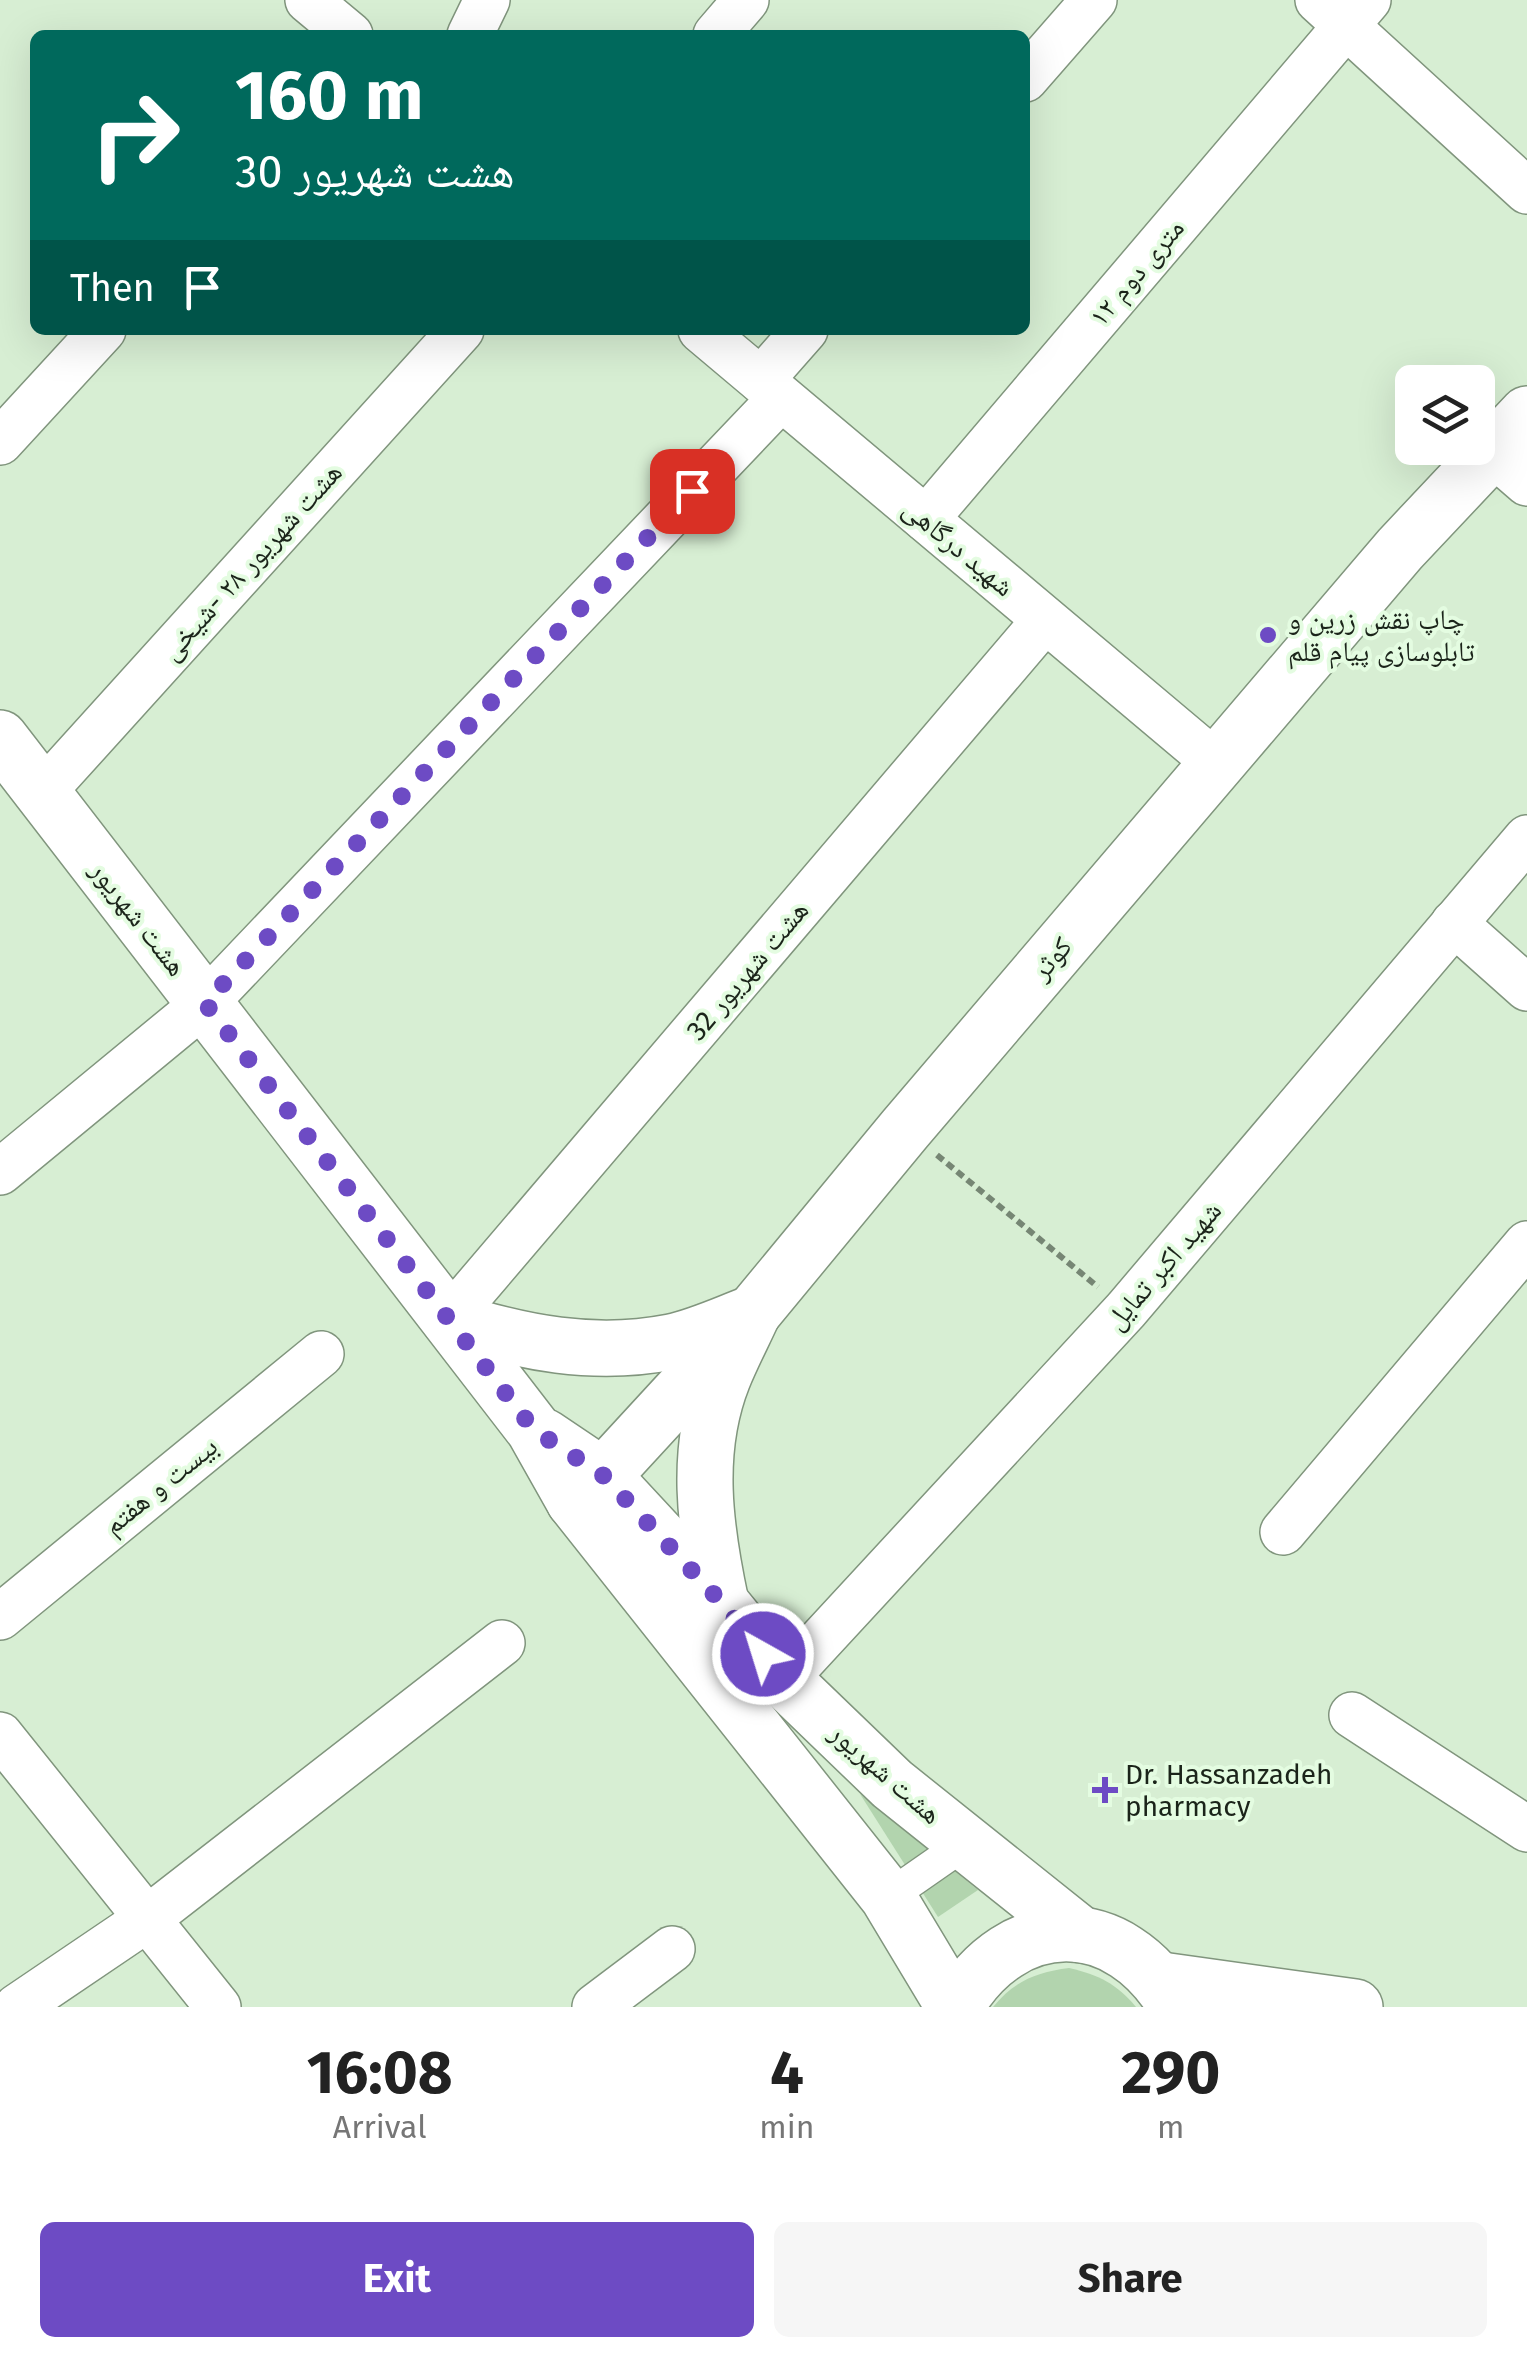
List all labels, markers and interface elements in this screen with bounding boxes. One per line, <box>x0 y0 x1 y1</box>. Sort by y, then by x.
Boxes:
text: 160 m <box>235 54 424 138</box>
icon: right <box>70 70 200 200</box>
text: هشت شهریور 30 <box>235 145 515 199</box>
street label: ۱۲ متری دوم <box>1082 212 1192 334</box>
icon: arrive <box>175 260 230 315</box>
text: Then <box>70 265 155 311</box>
map controls <box>1395 365 1495 465</box>
button: layers <box>1395 365 1495 465</box>
pin <box>650 449 735 534</box>
street label: هشت شهریور ۲۸ -شیخی <box>154 456 350 668</box>
icon: arrive <box>665 464 720 519</box>
street label: شهید درگاهی <box>896 492 1021 604</box>
place label: چاپ نقش زرین و تابلوسازی پیام قلم <box>1288 603 1475 670</box>
marker: چاپ نقش زرین و تابلوسازی پیام قلم <box>1257 624 1279 646</box>
street label: هشت شهریور <box>83 853 194 982</box>
street label: هشت شهریور 32 <box>679 894 815 1047</box>
street label: کوثر <box>1023 930 1079 987</box>
street label: شهید اکبر تمایل <box>1099 1194 1229 1337</box>
street label: بیست و هفتم <box>97 1429 225 1543</box>
position arrow <box>711 1602 815 1706</box>
street label: هشت شهریور <box>822 1715 948 1831</box>
place label: Dr. Hassanzadeh pharmacy <box>1125 1758 1332 1823</box>
marker: Dr. Hassanzadeh pharmacy <box>1094 1779 1116 1801</box>
text: 16:08 <box>307 2037 453 2109</box>
text: 4 <box>770 2037 804 2109</box>
text: 290 <box>1121 2037 1220 2109</box>
text: Arrival <box>333 2108 427 2146</box>
text: min <box>759 2108 815 2146</box>
text: m <box>1157 2108 1185 2146</box>
button: Exit <box>40 2222 754 2337</box>
button: Share <box>774 2222 1487 2337</box>

